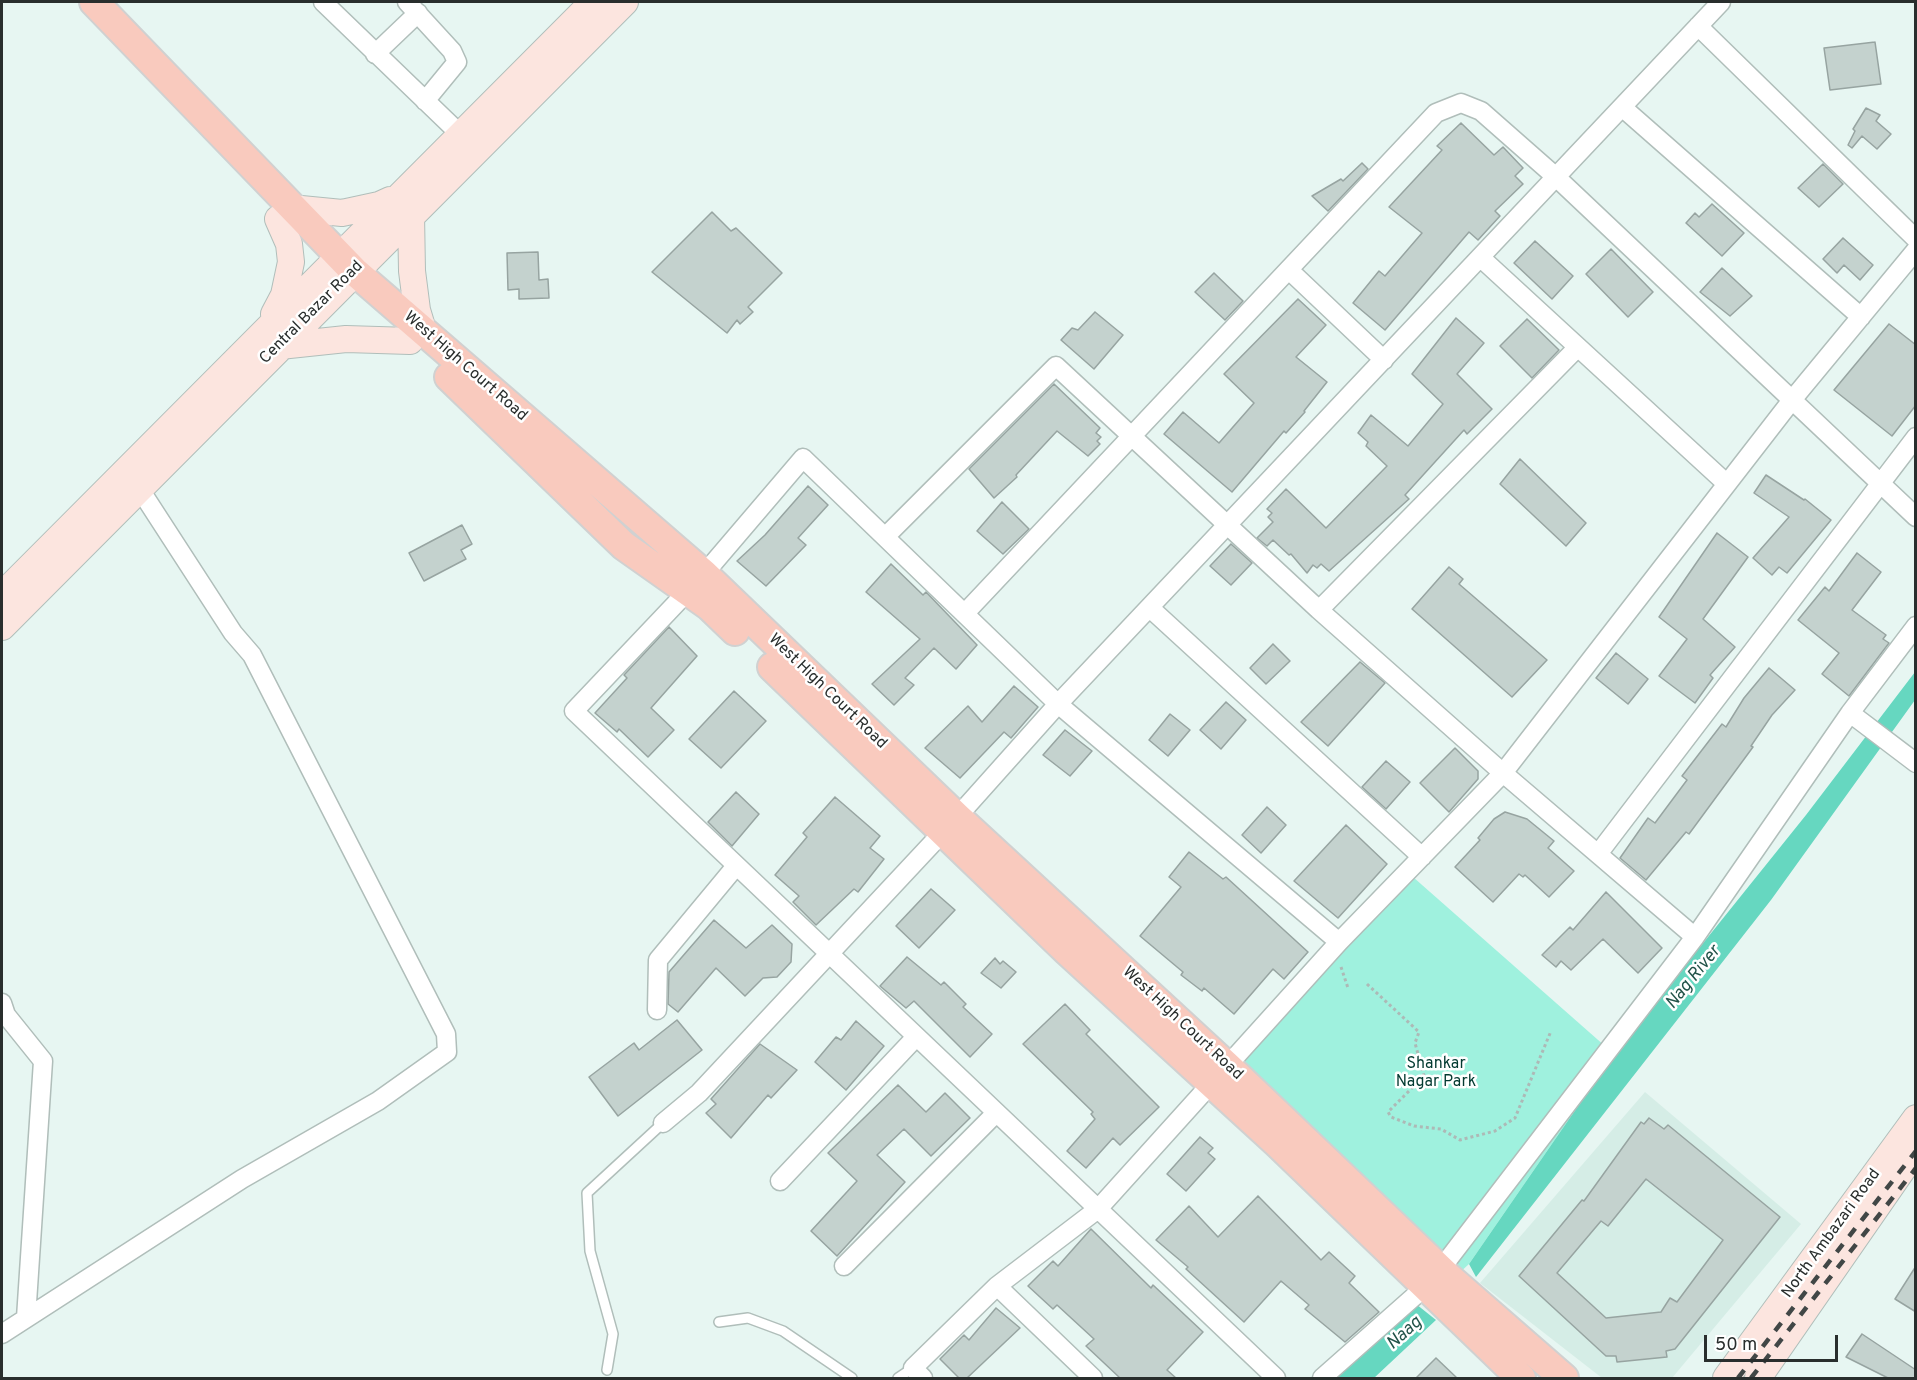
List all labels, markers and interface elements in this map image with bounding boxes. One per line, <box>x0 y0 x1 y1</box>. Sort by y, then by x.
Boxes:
street label: Central Bazar Road <box>256 257 368 369</box>
street label: West High Court Road <box>399 308 531 426</box>
street label: West High Court Road <box>764 630 890 754</box>
water label: Nag River <box>1662 942 1726 1014</box>
street label: West High Court Road <box>1118 963 1246 1085</box>
park label: Shankar Nagar Park <box>1396 1055 1476 1093</box>
street label: North Ambazari Road <box>1779 1166 1885 1302</box>
water label: Naag <box>1383 1313 1427 1355</box>
scale bar <box>1707 1323 1840 1361</box>
text: 50 m <box>1715 1334 1757 1357</box>

